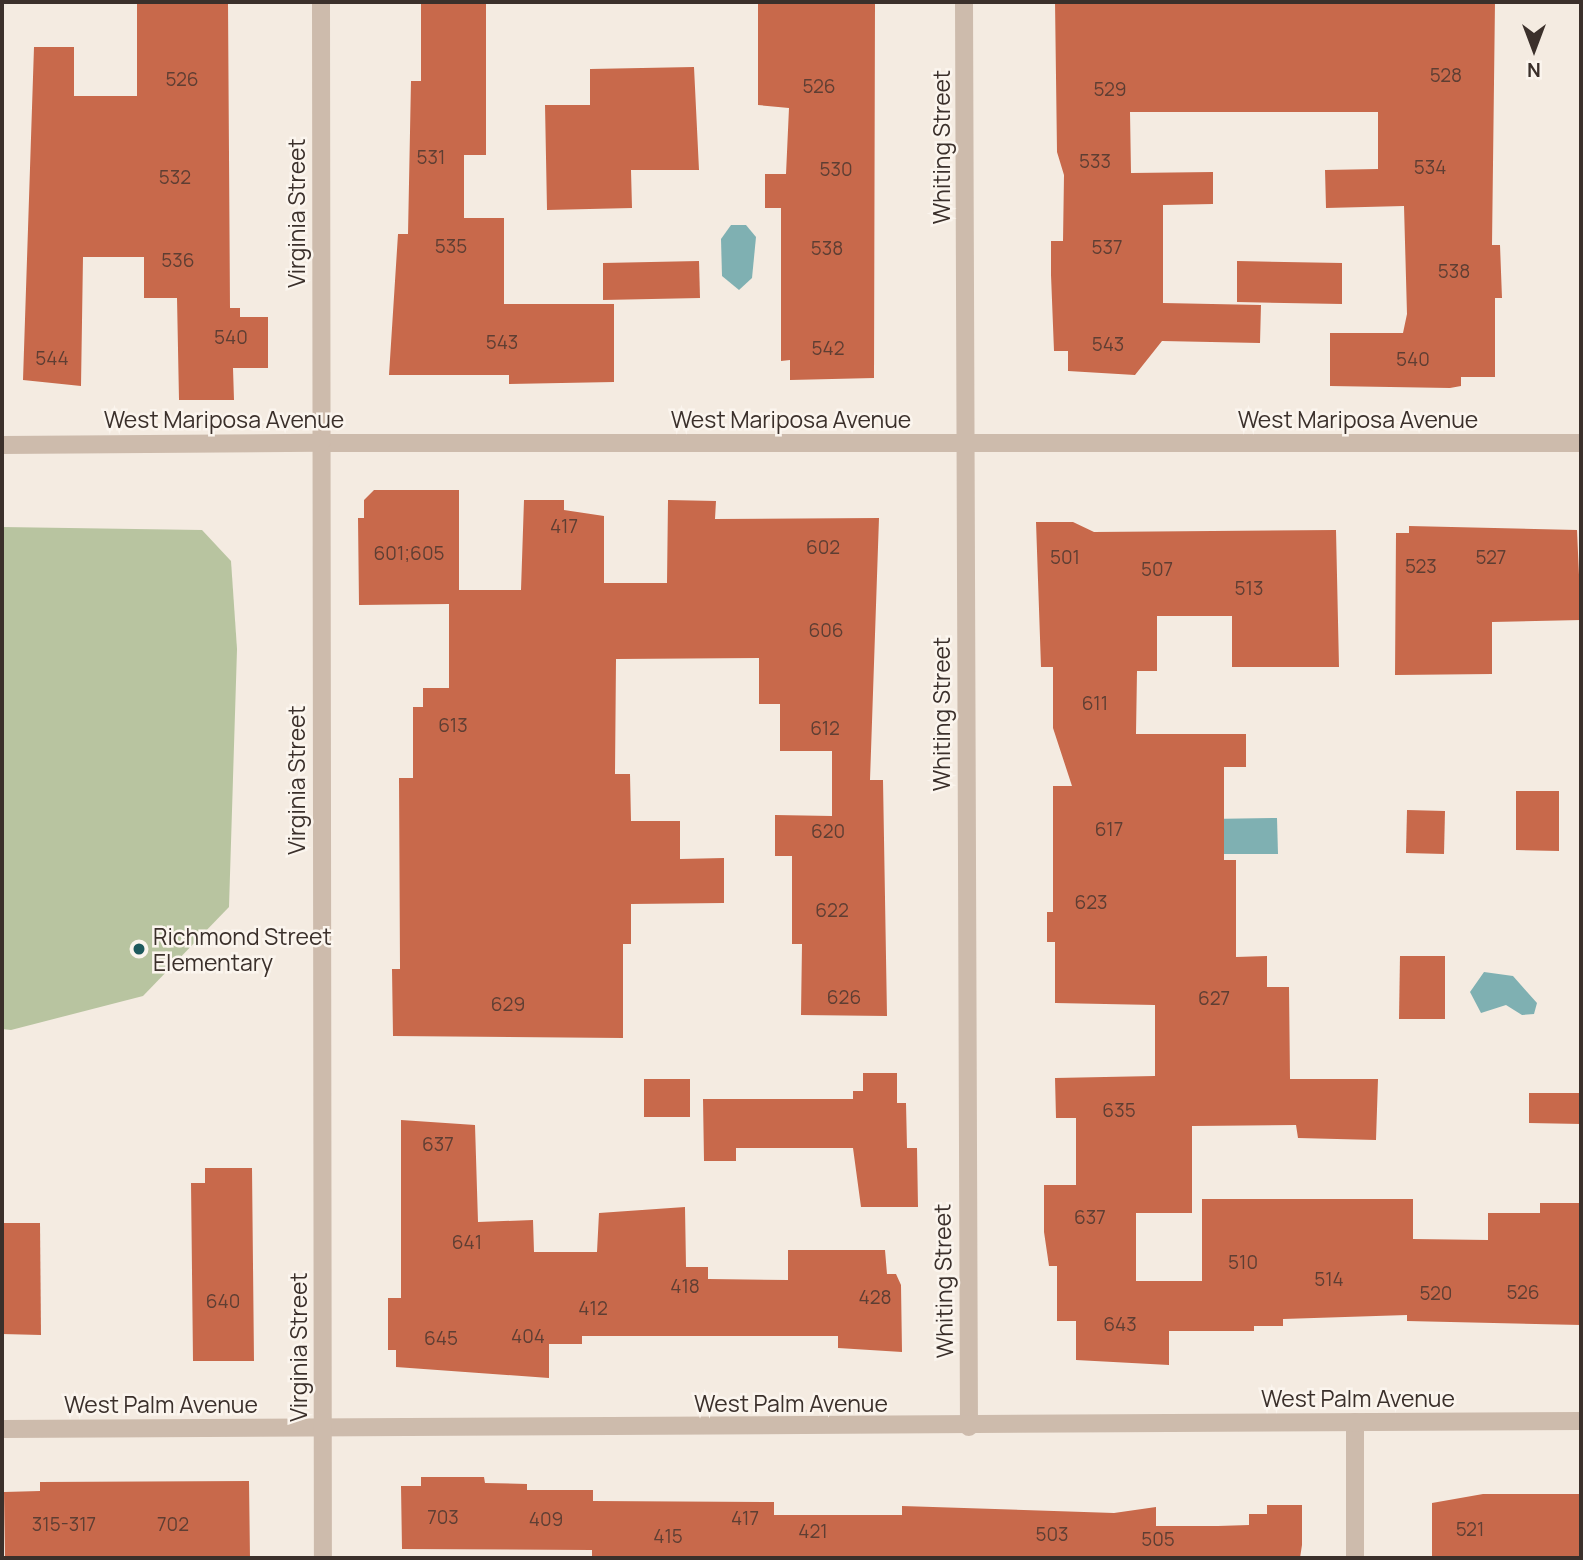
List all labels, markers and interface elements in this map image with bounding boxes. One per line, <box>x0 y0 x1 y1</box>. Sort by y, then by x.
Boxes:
north arrow <box>1499 14 1569 84</box>
text: N <box>1527 57 1541 83</box>
house number: 528 <box>1430 65 1462 87</box>
house number: 526 <box>165 69 199 91</box>
street label: Whiting Street <box>927 70 955 224</box>
house number: 526 <box>802 76 836 98</box>
house number: 529 <box>1093 79 1127 101</box>
street label: Virginia Street <box>282 138 310 288</box>
house number: 531 <box>417 147 445 169</box>
house number: 533 <box>1079 151 1111 173</box>
house number: 534 <box>1414 157 1446 179</box>
house number: 530 <box>819 159 853 181</box>
house number: 532 <box>159 167 191 189</box>
house number: 535 <box>435 236 467 258</box>
house number: 537 <box>1091 237 1123 259</box>
house number: 538 <box>811 238 843 260</box>
house number: 536 <box>161 250 195 272</box>
house number: 538 <box>1438 261 1470 283</box>
house number: 540 <box>214 327 248 349</box>
house number: 543 <box>486 332 518 354</box>
house number: 543 <box>1092 334 1124 356</box>
house number: 542 <box>811 338 845 360</box>
house number: 544 <box>35 348 69 370</box>
house number: 540 <box>1396 349 1430 371</box>
street label: West Mariposa Avenue <box>104 405 344 433</box>
street label: West Mariposa Avenue <box>671 405 911 433</box>
street label: West Mariposa Avenue <box>1238 405 1478 433</box>
house number: 417 <box>550 516 578 538</box>
house number: 602 <box>806 537 840 559</box>
house number: 601;605 <box>374 543 444 565</box>
house number: 501 <box>1050 547 1080 569</box>
house number: 527 <box>1476 547 1506 569</box>
house number: 523 <box>1405 556 1437 578</box>
house number: 507 <box>1141 559 1173 581</box>
house number: 513 <box>1235 578 1263 600</box>
house number: 606 <box>808 620 844 642</box>
street label: Whiting Street <box>927 637 955 791</box>
house number: 611 <box>1082 693 1108 715</box>
street label: Virginia Street <box>282 705 310 855</box>
house number: 613 <box>438 715 468 737</box>
house number: 612 <box>810 718 840 740</box>
house number: 617 <box>1095 819 1123 841</box>
house number: 620 <box>811 821 845 843</box>
house number: 623 <box>1074 892 1108 914</box>
house number: 622 <box>815 900 849 922</box>
place label: Richmond Street Elementary <box>153 922 332 976</box>
marker: Richmond Street Elementary <box>131 941 147 957</box>
house number: 626 <box>827 987 861 1009</box>
house number: 627 <box>1198 988 1230 1010</box>
house number: 629 <box>491 994 525 1016</box>
house number: 635 <box>1102 1100 1136 1122</box>
house number: 637 <box>422 1134 454 1156</box>
street label: Whiting Street <box>928 1203 958 1359</box>
house number: 637 <box>1074 1207 1106 1229</box>
house number: 641 <box>452 1232 482 1254</box>
house number: 510 <box>1228 1252 1258 1274</box>
house number: 514 <box>1314 1269 1344 1291</box>
street label: Virginia Street <box>284 1272 312 1422</box>
house number: 418 <box>670 1276 700 1298</box>
house number: 526 <box>1506 1282 1540 1304</box>
house number: 520 <box>1420 1283 1452 1305</box>
house number: 428 <box>858 1287 892 1309</box>
house number: 640 <box>206 1291 240 1313</box>
house number: 412 <box>578 1298 608 1320</box>
house number: 643 <box>1103 1314 1137 1336</box>
house number: 404 <box>511 1326 545 1348</box>
house number: 645 <box>424 1328 458 1350</box>
street label: West Palm Avenue <box>1261 1384 1455 1412</box>
street label: West Palm Avenue <box>694 1389 888 1417</box>
street label: West Palm Avenue <box>64 1390 258 1418</box>
house number: 703 <box>427 1507 459 1529</box>
house number: 417 <box>731 1508 759 1530</box>
house number: 409 <box>529 1509 563 1531</box>
house number: 315-317 <box>32 1514 96 1536</box>
house number: 702 <box>157 1514 189 1536</box>
house number: 521 <box>1456 1519 1484 1541</box>
house number: 421 <box>798 1521 828 1543</box>
house number: 503 <box>1035 1524 1069 1546</box>
house number: 415 <box>653 1526 683 1548</box>
house number: 505 <box>1141 1529 1175 1551</box>

